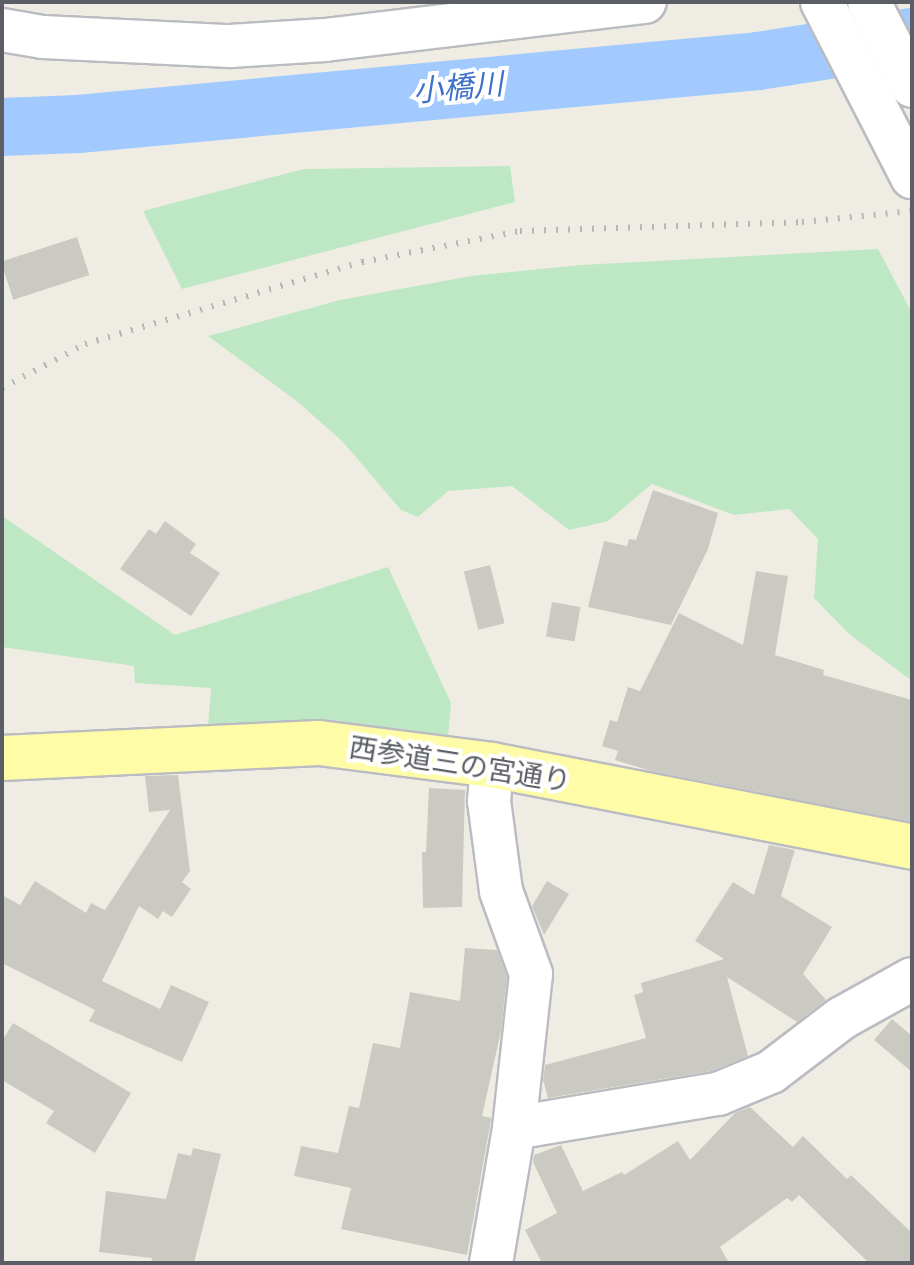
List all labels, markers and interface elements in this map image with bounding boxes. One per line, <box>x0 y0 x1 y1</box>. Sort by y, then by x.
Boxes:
water label: 小橋川 <box>412 65 504 109</box>
street label: 西参道三の宮通り <box>347 730 573 798</box>

